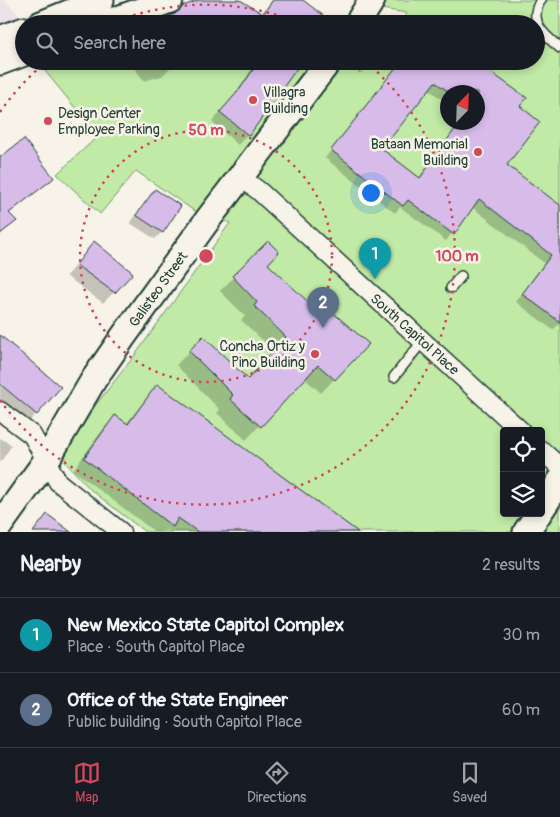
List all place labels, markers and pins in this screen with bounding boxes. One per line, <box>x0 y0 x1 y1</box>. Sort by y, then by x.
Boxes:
place label: Villagra Building <box>263 84 308 117</box>
marker: Villagra Building <box>247 94 259 106</box>
place label: Design Center Employee Parking <box>58 105 160 138</box>
marker: Design Center Employee Parking <box>42 115 54 127</box>
place label: Bataan Memorial Building <box>371 136 468 169</box>
marker: Bataan Memorial Building <box>472 146 484 158</box>
pin: 1 <box>359 238 391 279</box>
centre of rings <box>197 247 215 265</box>
pin: 2 <box>307 287 339 328</box>
place label: Concha Ortiz y Pino Building <box>220 338 305 371</box>
marker: Concha Ortiz y Pino Building <box>309 348 321 360</box>

